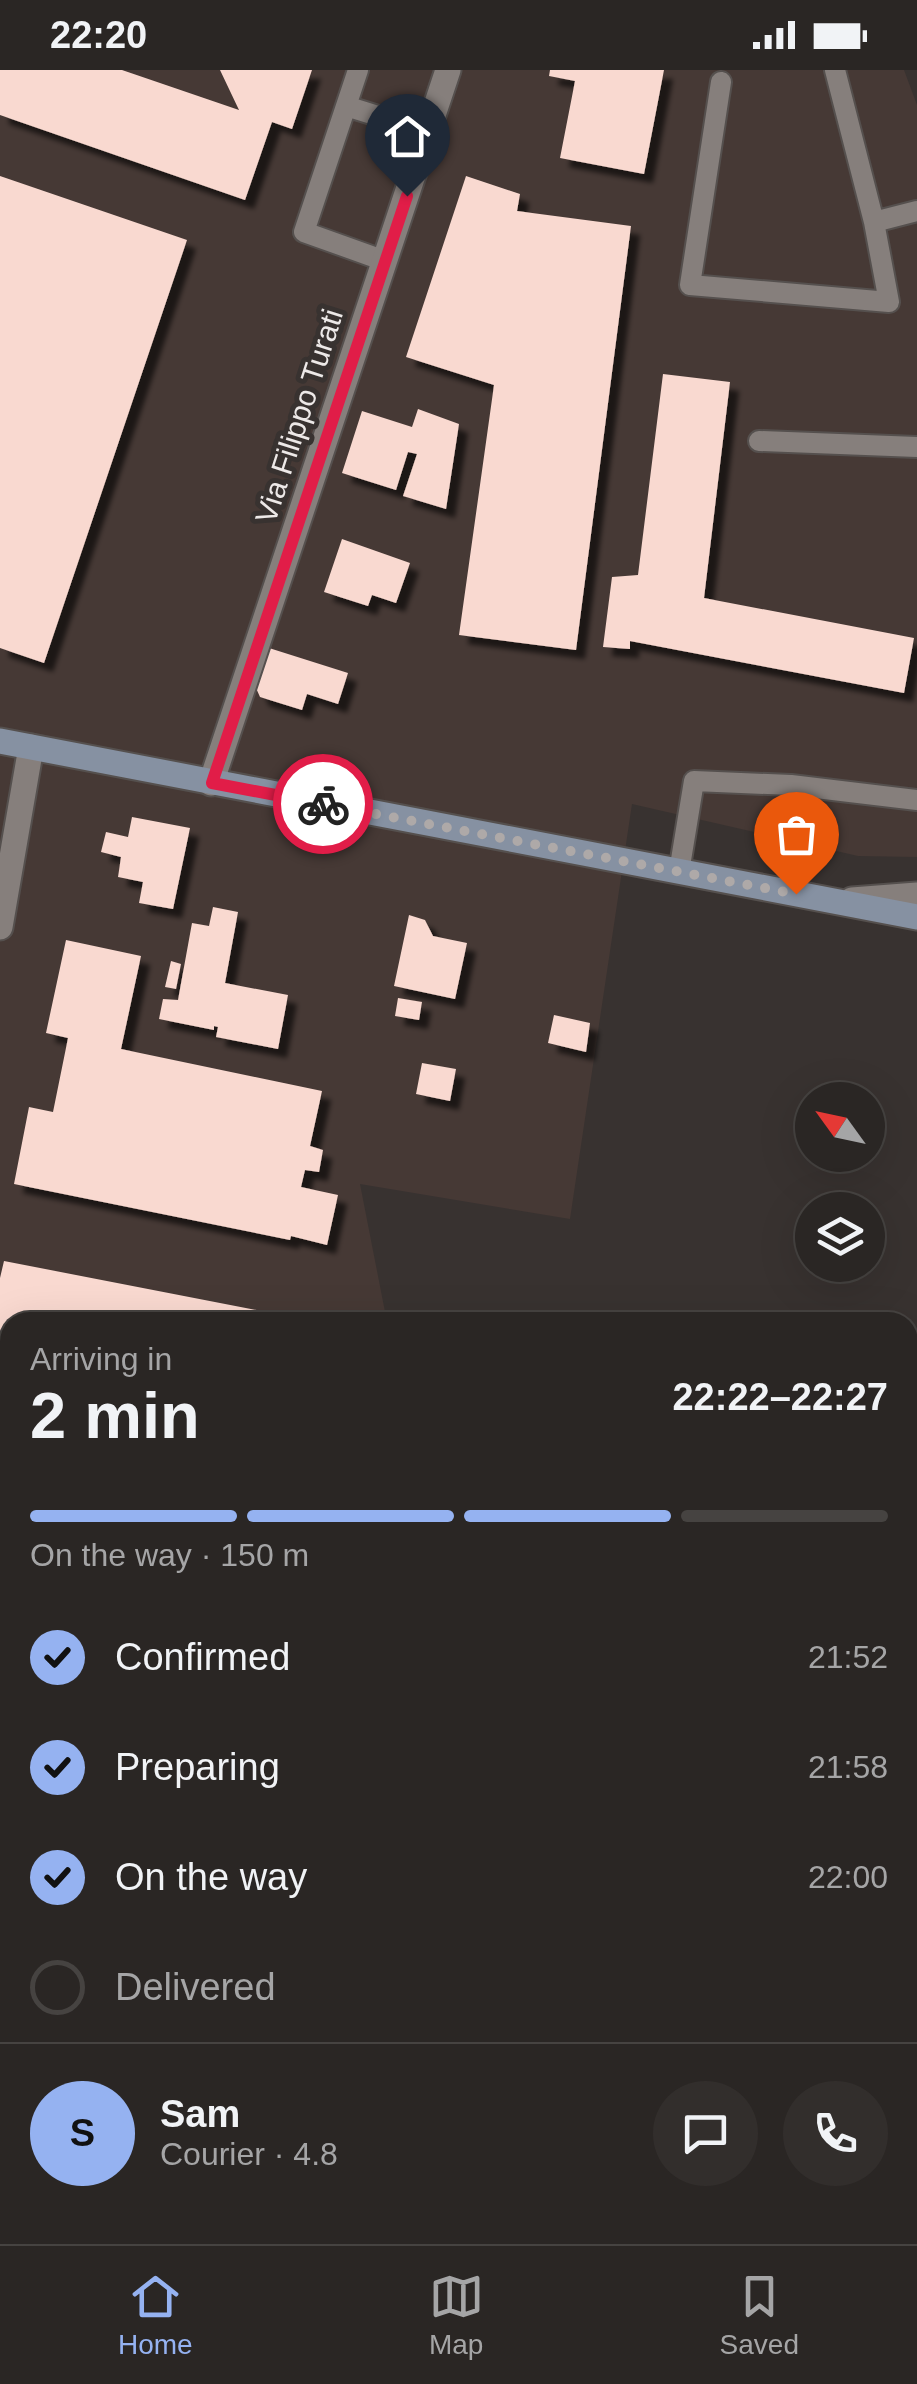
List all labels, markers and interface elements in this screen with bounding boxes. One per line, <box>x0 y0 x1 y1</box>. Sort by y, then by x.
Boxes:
text: 22:20 <box>50 14 147 56</box>
pin <box>365 94 450 197</box>
icon: home <box>380 109 435 164</box>
street label: Via Filippo Turati <box>249 305 349 527</box>
courier <box>273 754 373 854</box>
icon: bike <box>296 777 351 832</box>
pin <box>754 792 839 895</box>
icon: bag <box>769 807 824 862</box>
north arrow <box>795 1082 885 1172</box>
map controls <box>795 1082 885 1282</box>
button: layers <box>795 1192 885 1282</box>
text: Arriving in <box>30 1341 172 1377</box>
text: 22:22–22:27 <box>672 1376 888 1418</box>
text: 2 min <box>30 1379 200 1452</box>
text: On the way · 150 m <box>30 1537 309 1573</box>
icon: check <box>30 1630 85 1685</box>
text: Confirmed <box>115 1636 290 1678</box>
text: 21:52 <box>808 1639 888 1675</box>
icon: check <box>30 1740 85 1795</box>
text: Preparing <box>115 1746 280 1788</box>
text: 21:58 <box>808 1749 888 1785</box>
icon: check <box>30 1850 85 1905</box>
text: On the way <box>115 1856 307 1898</box>
text: 22:00 <box>808 1859 888 1895</box>
text: Delivered <box>115 1966 276 2008</box>
button: chat <box>653 2081 758 2186</box>
button: phone <box>783 2081 888 2186</box>
text: Sam <box>160 2093 240 2135</box>
text: S <box>70 2112 95 2154</box>
text: Courier · 4.8 <box>160 2136 338 2172</box>
tab: Home <box>118 2269 193 2361</box>
tab: Map <box>429 2269 484 2361</box>
tab: Saved <box>720 2269 799 2361</box>

